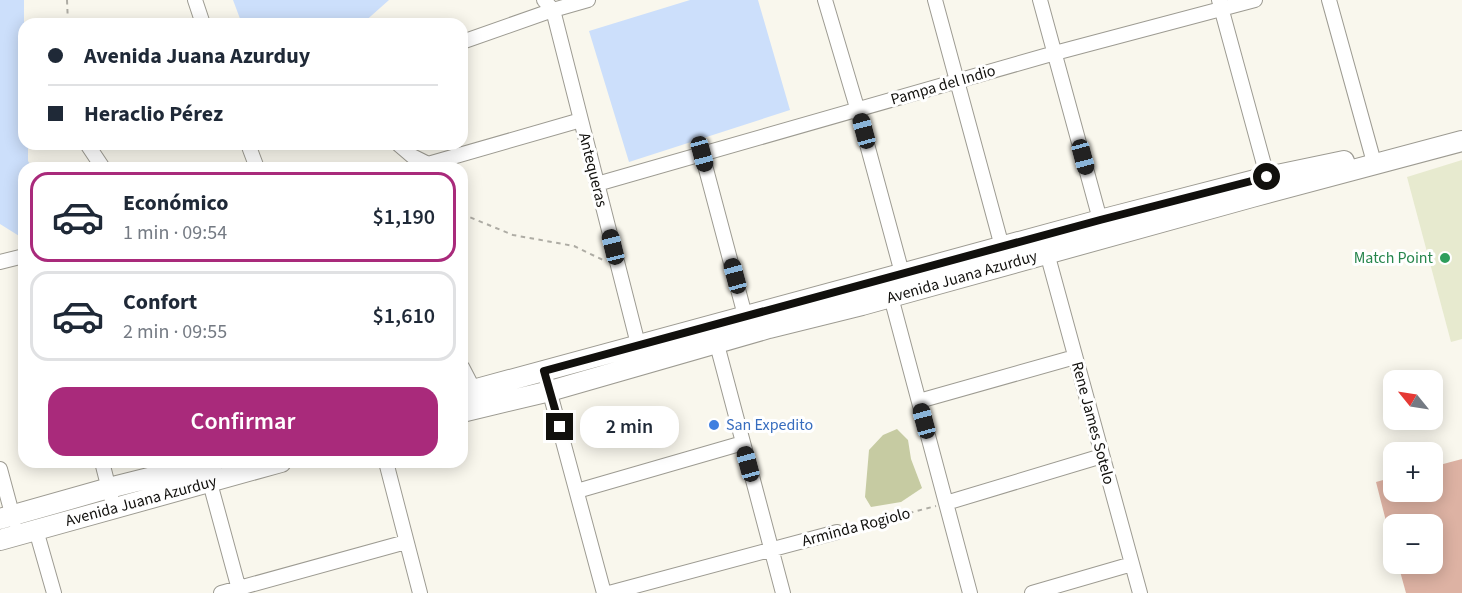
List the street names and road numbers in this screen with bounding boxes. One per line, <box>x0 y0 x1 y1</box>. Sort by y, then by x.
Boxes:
street label: Pampa del Indio <box>888 60 998 110</box>
street label: Antequeras <box>573 130 613 210</box>
street label: Avenida Juana Azurduy <box>884 245 1040 309</box>
street label: Rene James Sotelo <box>1066 359 1120 487</box>
street label: Avenida Juana Azurduy <box>63 470 220 532</box>
street label: Arminda Rogiolo <box>799 502 913 552</box>

